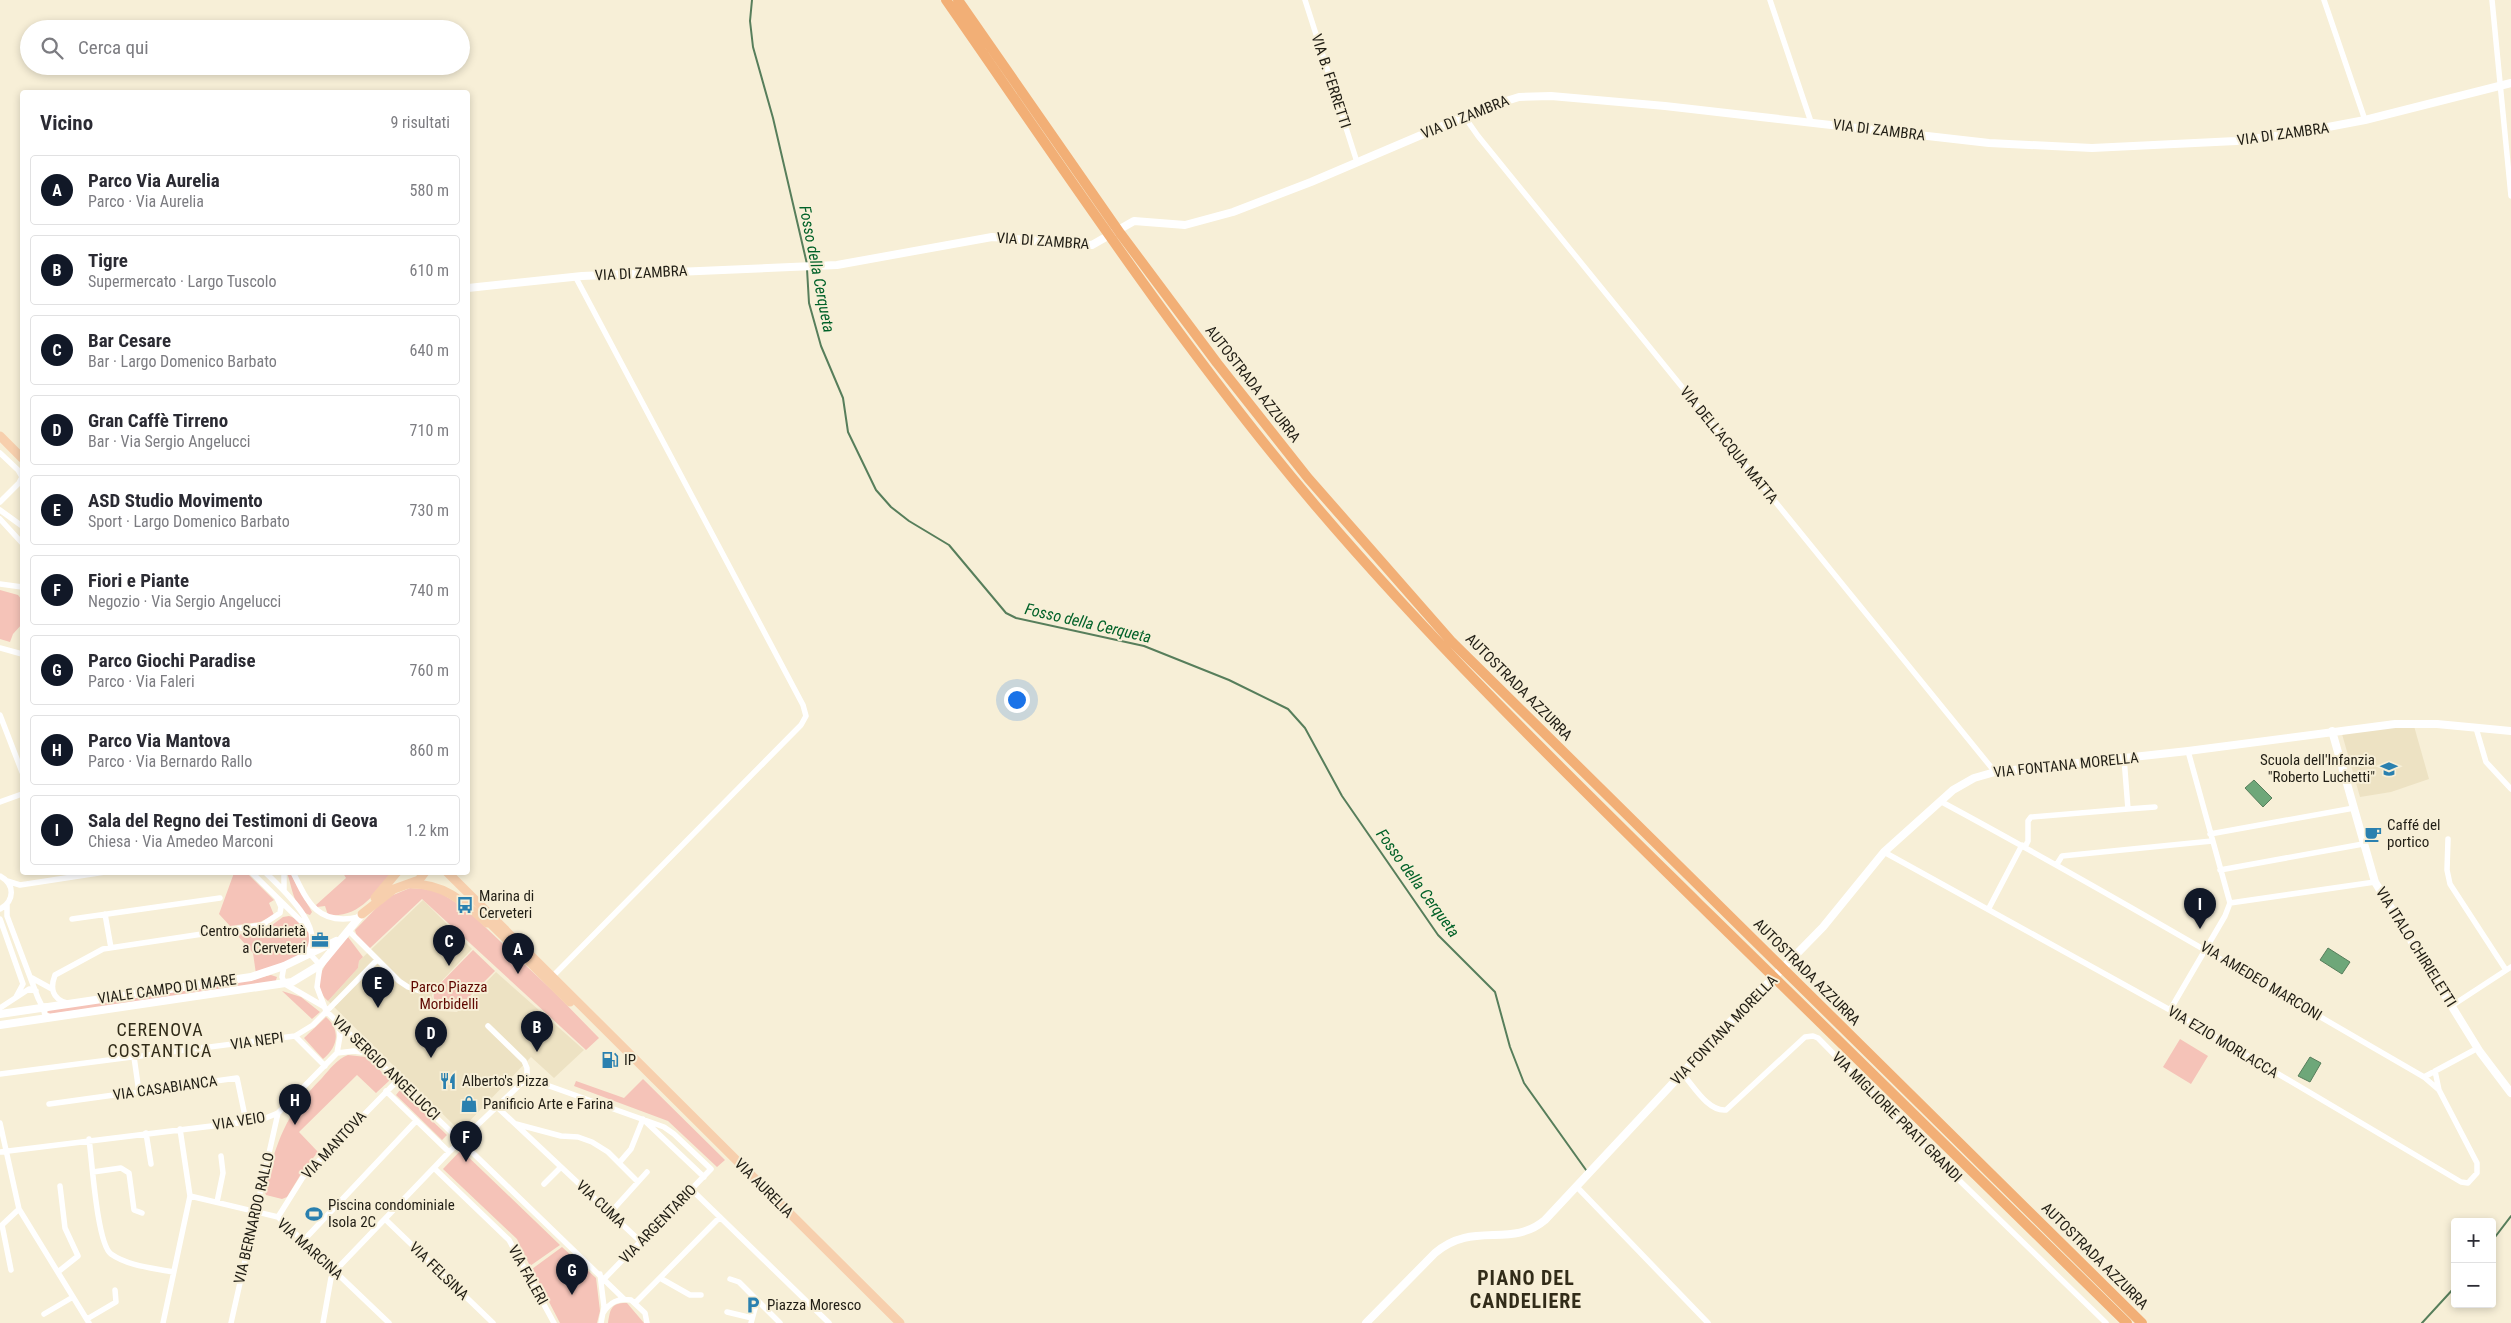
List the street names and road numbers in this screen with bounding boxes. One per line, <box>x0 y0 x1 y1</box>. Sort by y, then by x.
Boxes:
street label: VIA B. FERRETTI <box>1307 32 1355 130</box>
street label: VIA DI ZAMBRA <box>1419 91 1512 143</box>
street label: VIA DI ZAMBRA <box>1832 115 1927 145</box>
street label: VIA DI ZAMBRA <box>2236 119 2331 149</box>
street label: VIA DI ZAMBRA <box>996 229 1090 253</box>
street label: VIA DI ZAMBRA <box>594 262 688 284</box>
street label: AUTOSTRADA AZZURRA <box>1202 322 1305 446</box>
street label: VIA DELL'ACQUA MATTA <box>1676 383 1782 508</box>
street label: AUTOSTRADA AZZURRA <box>1462 630 1576 744</box>
street label: VIA FONTANA MORELLA <box>1992 748 2140 782</box>
street label: VIA ITALO CHIRIELETTI <box>2372 884 2460 1010</box>
street label: AUTOSTRADA AZZURRA <box>1750 915 1864 1029</box>
street label: VIA AMEDEO MARCONI <box>2197 938 2325 1024</box>
street label: VIALE CAMPO DI MARE <box>97 970 237 1008</box>
street label: VIA FONTANA MORELLA <box>1667 971 1781 1089</box>
street label: VIA EZIO MORLACCA <box>2164 1002 2282 1082</box>
street label: VIA SERGIO ANGELUCCI <box>328 1012 444 1124</box>
street label: VIA NEPI <box>229 1028 285 1054</box>
street label: VIA MIGLIORIE PRATI GRANDI <box>1828 1048 1966 1186</box>
street label: VIA CASABIANCA <box>112 1072 219 1104</box>
street label: VIA MANTOVA <box>298 1107 370 1183</box>
street label: VIA VEIO <box>211 1108 267 1134</box>
street label: VIA BERNARDO RALLO <box>230 1150 278 1286</box>
street label: VIA AURELIA <box>731 1155 798 1222</box>
street label: VIA CUMA <box>572 1176 630 1232</box>
street label: VIA ARGENTARIO <box>616 1181 700 1267</box>
street label: AUTOSTRADA AZZURRA <box>2038 1199 2152 1313</box>
street label: VIA MARCINA <box>273 1215 347 1284</box>
street label: VIA FELSINA <box>405 1238 473 1304</box>
street label: VIA FALERI <box>504 1242 552 1308</box>

